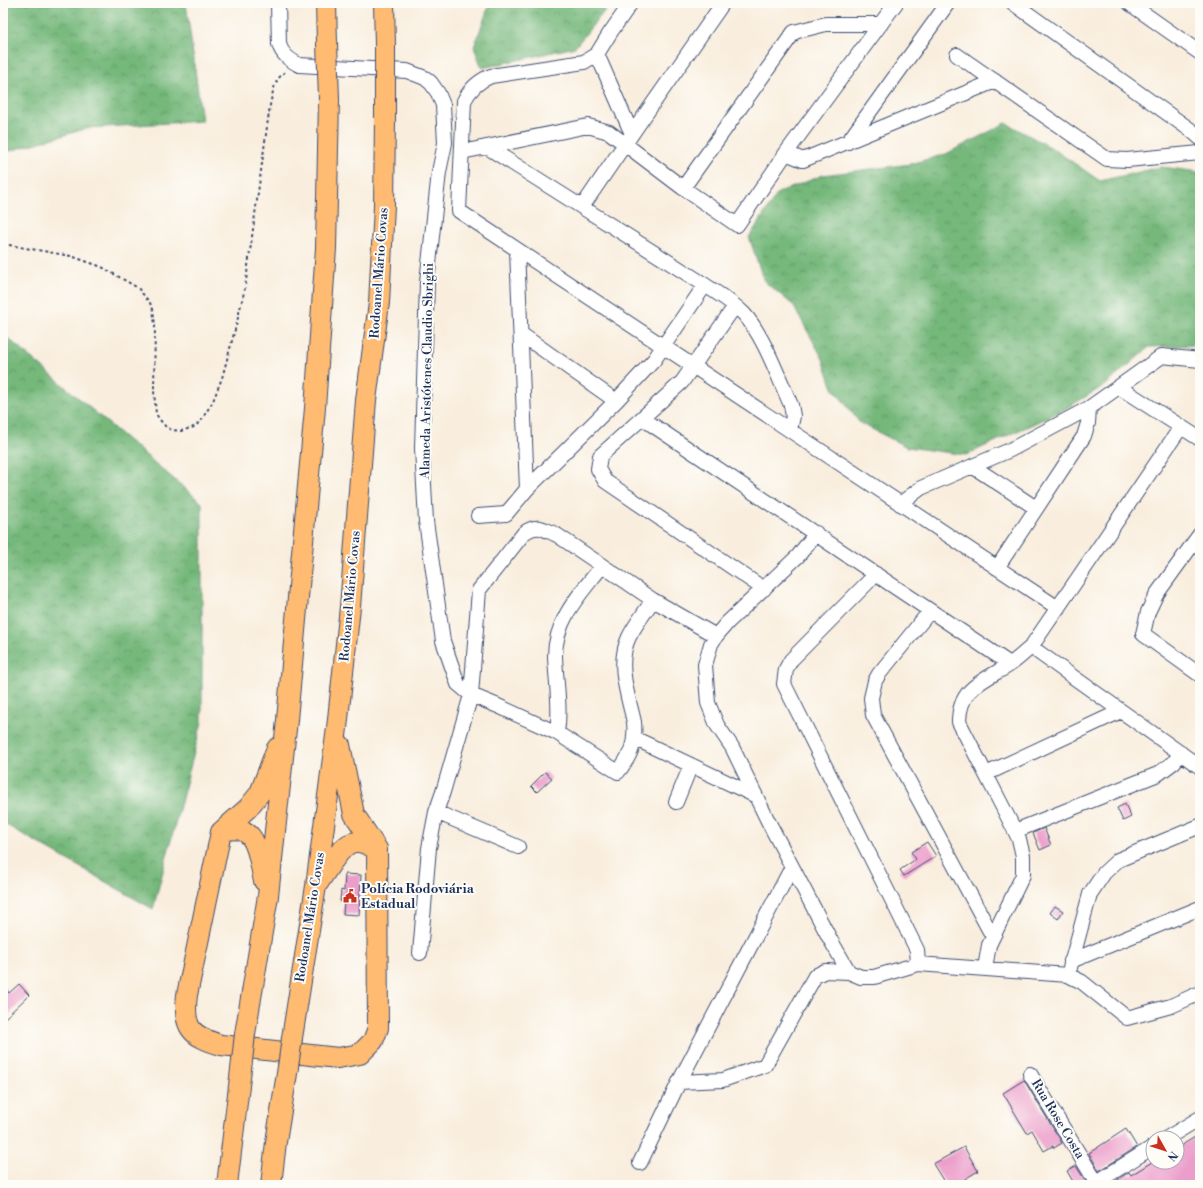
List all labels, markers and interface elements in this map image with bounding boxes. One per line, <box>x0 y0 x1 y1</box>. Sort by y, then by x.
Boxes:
street label: Rodoanel Mário Covas <box>366 207 392 339</box>
street label: Alameda Aristótenes Claudio Sbrighi <box>417 263 437 480</box>
street label: Rodoanel Mário Covas <box>336 530 364 662</box>
street label: Rodoanel Mário Covas <box>292 851 328 983</box>
place label: Polícia Rodoviária Estadual <box>361 881 475 912</box>
public building icon: Polícia Rodoviária Estadual <box>342 888 358 904</box>
street label: Rua Rose Costa <box>1028 1076 1088 1162</box>
north arrow <box>1145 1130 1185 1170</box>
text: N <box>1164 1148 1180 1164</box>

